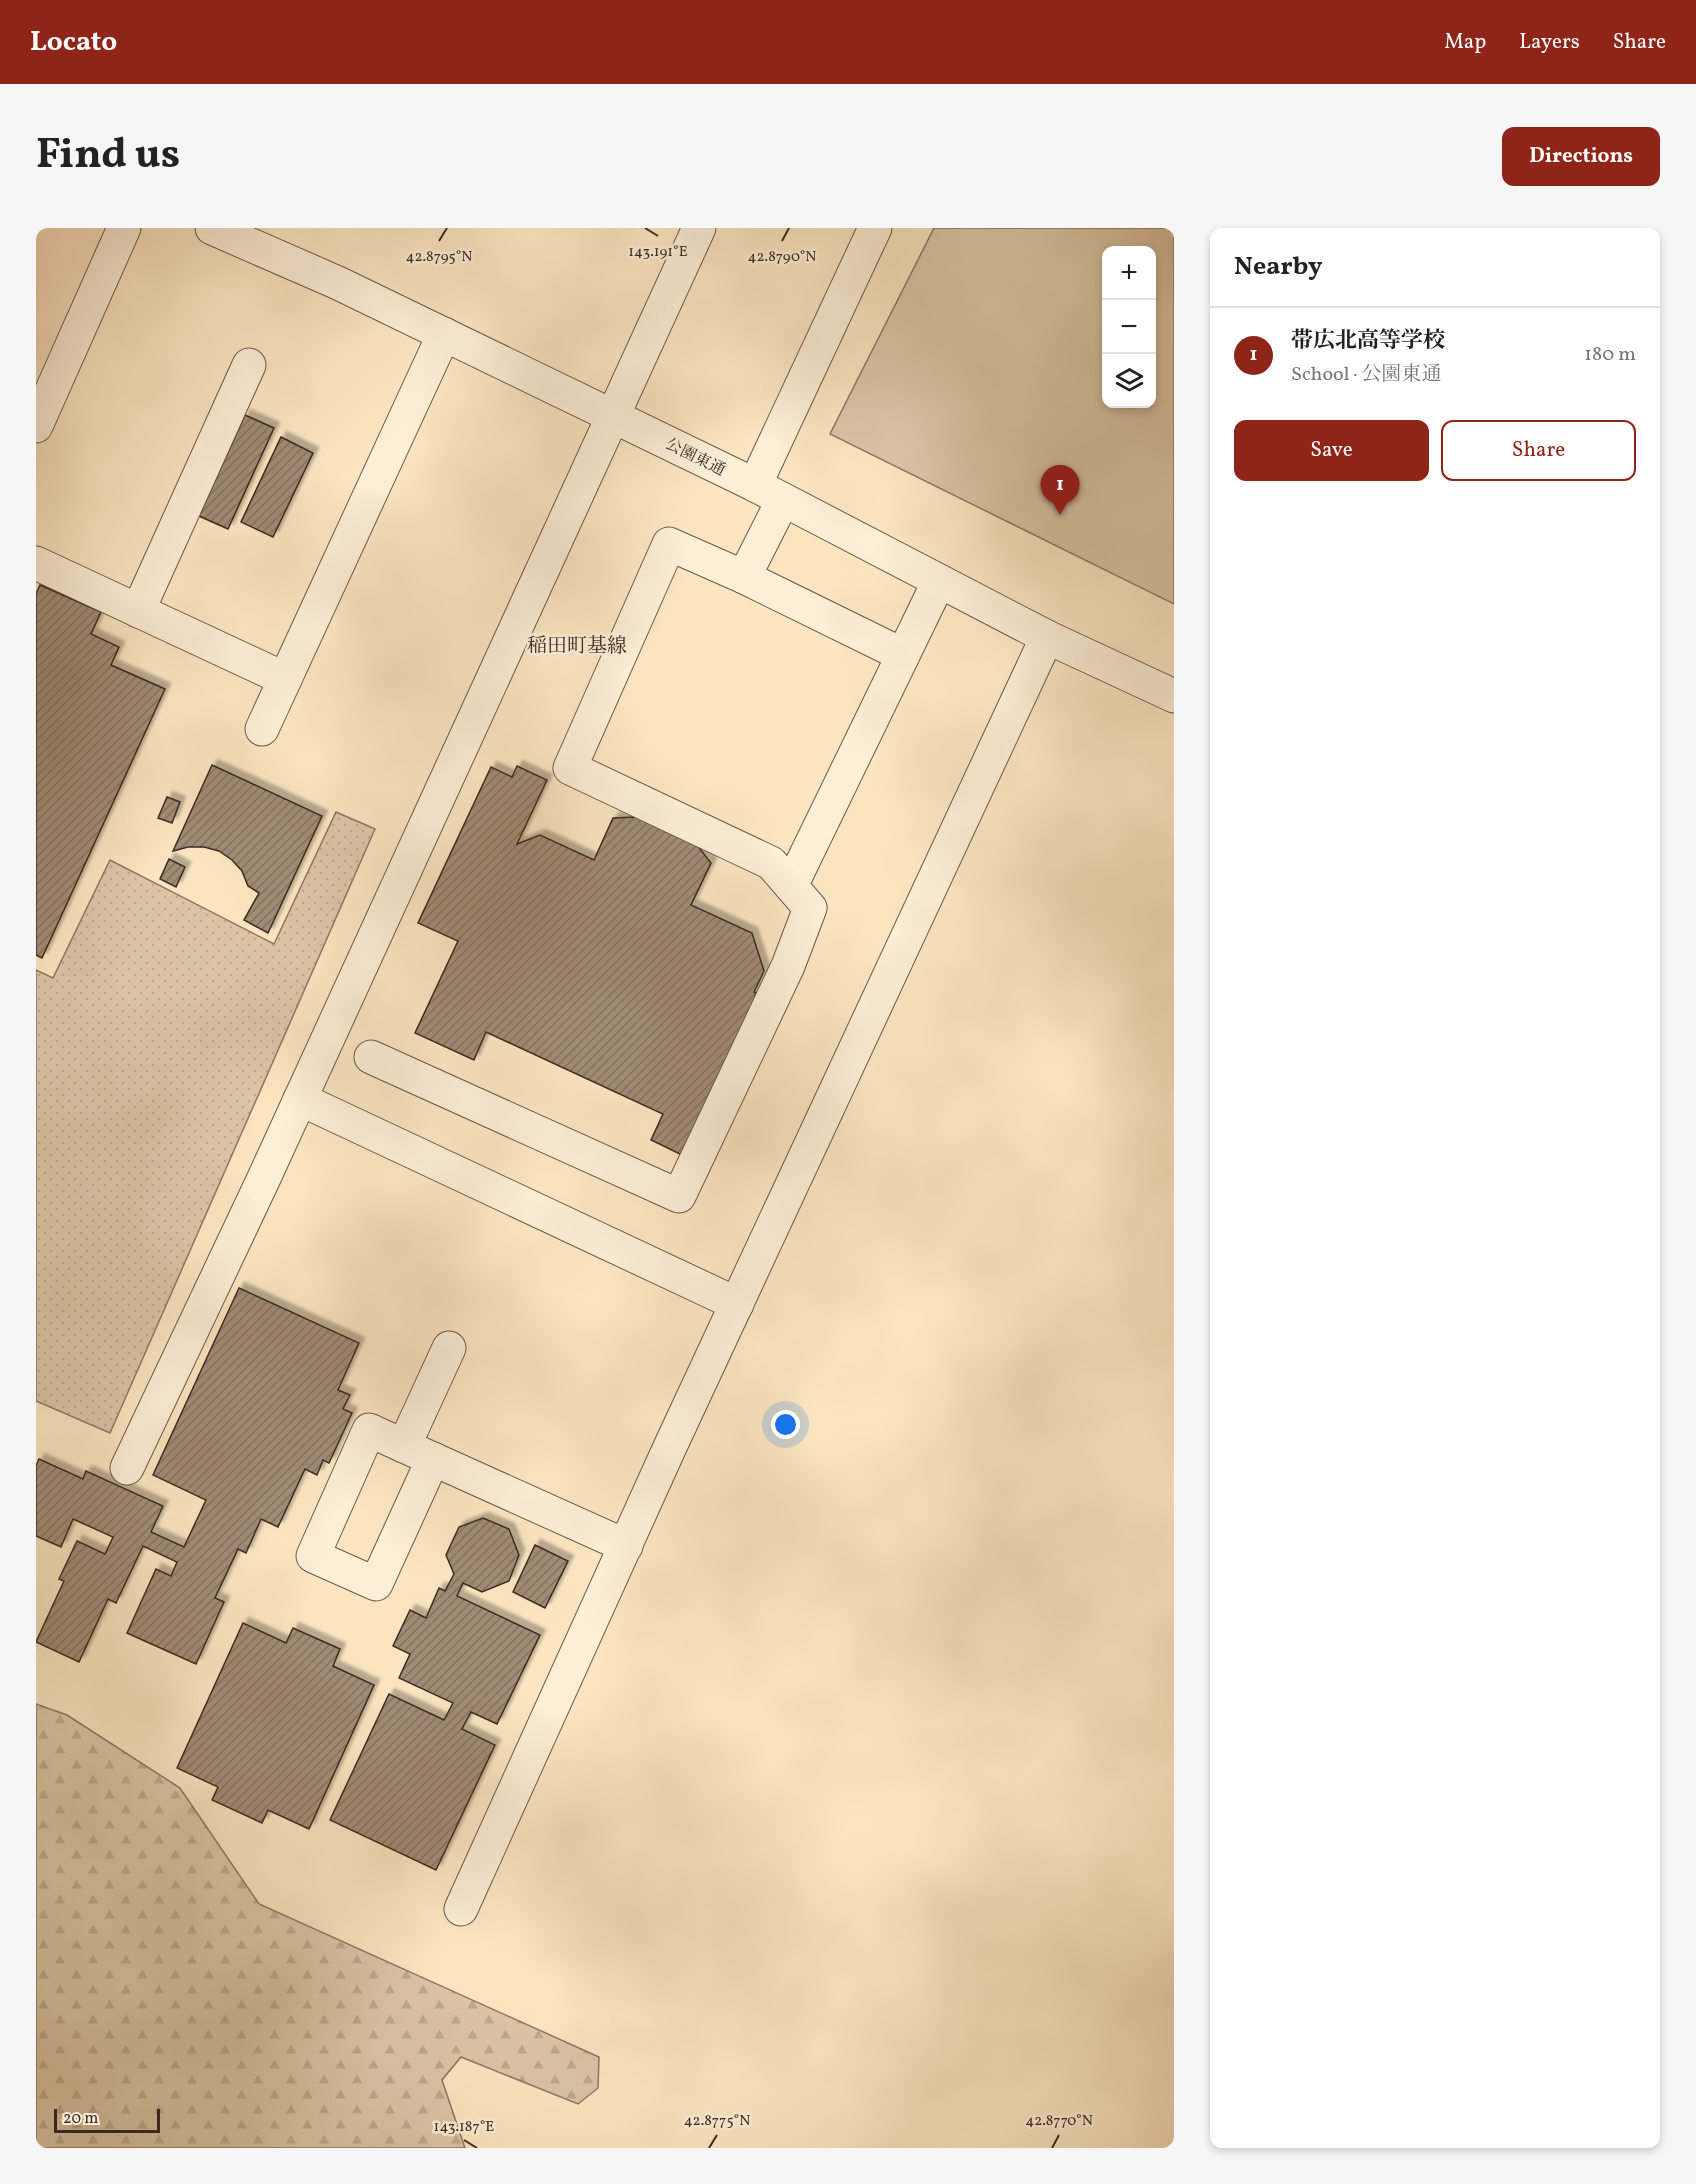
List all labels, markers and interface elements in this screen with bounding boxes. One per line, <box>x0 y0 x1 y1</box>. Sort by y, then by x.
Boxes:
text: Locato <box>30 23 117 62</box>
text: Map <box>1444 28 1486 57</box>
text: Layers <box>1519 28 1580 57</box>
text: Share <box>1613 28 1666 57</box>
text: Find us <box>36 127 180 186</box>
button: Directions <box>1502 127 1660 186</box>
text: 143.191°E <box>628 242 688 263</box>
map controls <box>1102 246 1156 408</box>
button: + <box>1102 246 1156 300</box>
text: 42.8795°N <box>406 247 472 268</box>
text: 42.8790°N <box>748 247 816 268</box>
text: Nearby <box>1234 249 1323 285</box>
button: − <box>1102 300 1156 354</box>
text: 帯広北高等学校 <box>1291 326 1445 357</box>
text: 1 <box>1249 341 1258 369</box>
text: 180 m <box>1584 341 1636 369</box>
button: layers <box>1102 354 1156 408</box>
text: School · 公園東通 <box>1291 361 1441 389</box>
button: Save <box>1234 420 1429 481</box>
button: Share <box>1441 420 1636 481</box>
street label: 公園東通 <box>662 434 729 482</box>
pin: 1 <box>1040 466 1080 515</box>
district label: 稲田町基線 <box>527 633 627 661</box>
your location <box>771 1410 800 1439</box>
scale bar <box>54 2106 160 2134</box>
text: 20 m <box>63 2108 98 2130</box>
text: 42.8775°N <box>684 2111 750 2132</box>
text: 42.8770°N <box>1025 2111 1093 2132</box>
text: 143.187°E <box>434 2117 494 2138</box>

